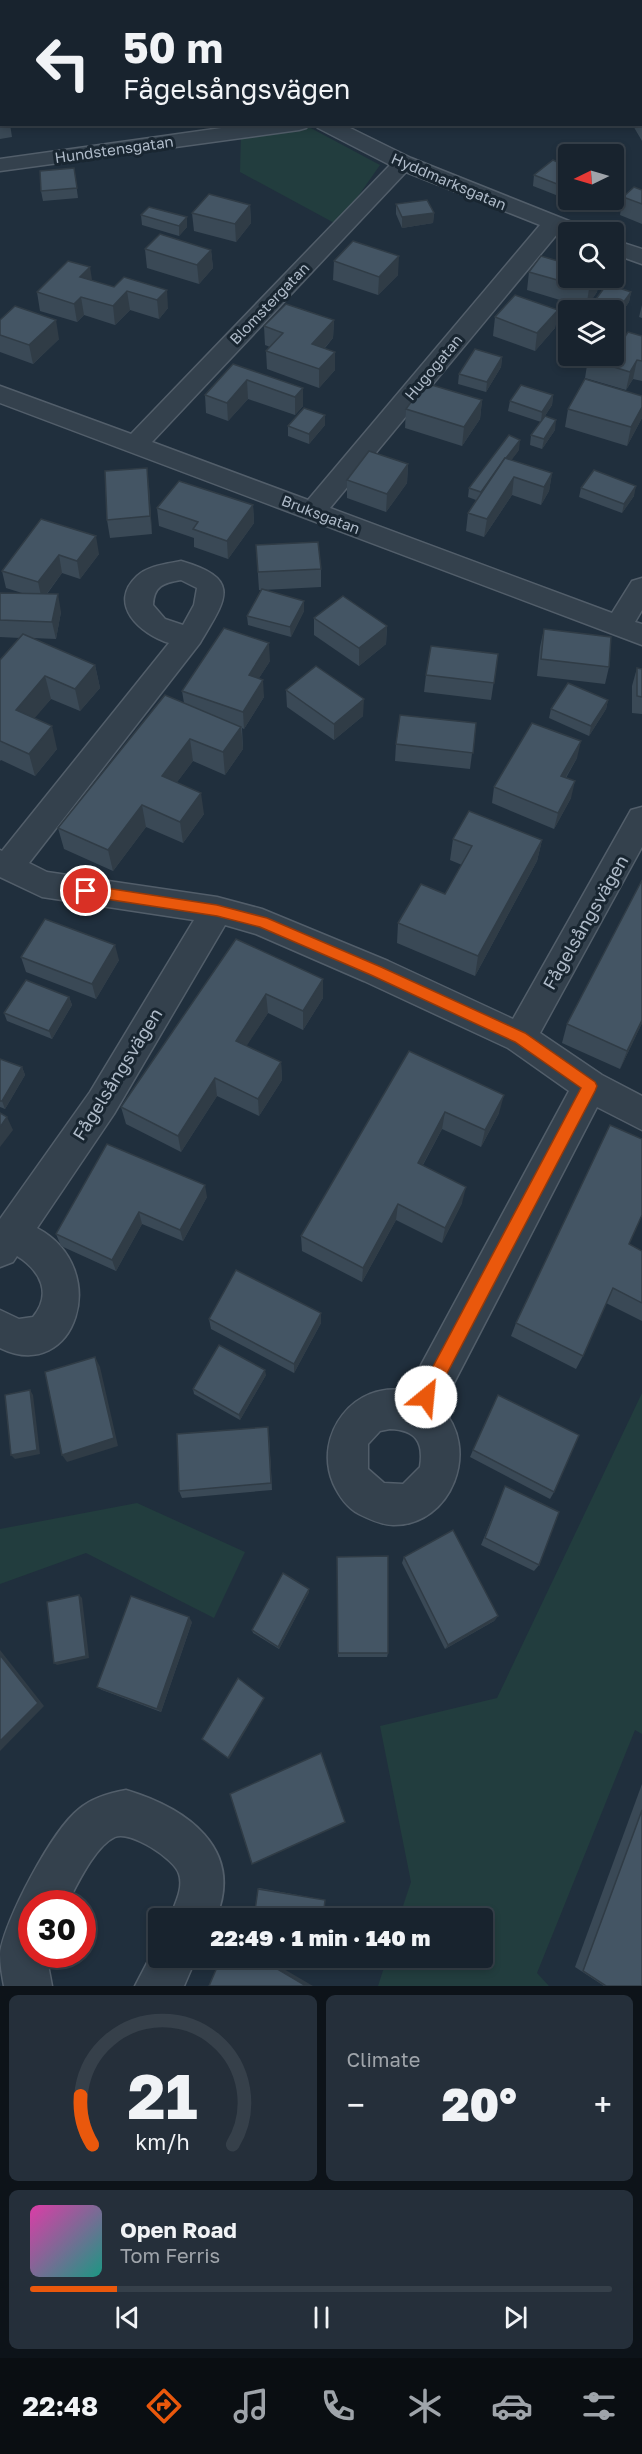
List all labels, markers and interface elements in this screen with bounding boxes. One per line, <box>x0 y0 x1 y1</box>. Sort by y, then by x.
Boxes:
text: 50 m <box>123 22 223 72</box>
icon: left <box>24 24 102 102</box>
text: Fågelsångsvägen <box>123 73 350 105</box>
street label: Hundstensgatan <box>53 132 175 166</box>
north arrow <box>558 144 624 210</box>
map controls <box>558 144 624 366</box>
street label: Hyddmarksgatan <box>389 149 509 213</box>
button: search <box>558 222 624 288</box>
street label: Blomstergatan <box>226 258 312 348</box>
button: layers <box>558 300 624 366</box>
street label: Hugogatan <box>400 331 466 403</box>
street label: Bruksgatan <box>279 491 363 537</box>
street label: Fågelsångsvägen <box>538 851 632 993</box>
pin <box>60 865 111 916</box>
icon: arrive <box>69 874 102 907</box>
street label: Fågelsångsvägen <box>67 1004 167 1144</box>
position arrow <box>394 1365 458 1429</box>
speed limit sign: 30 <box>18 1890 96 1968</box>
text: 22:49 · 1 min · 140 m <box>211 1924 430 1951</box>
text: Climate <box>347 2047 420 2071</box>
text: 21 <box>128 2058 198 2133</box>
text: 20° <box>442 2077 517 2131</box>
text: − <box>347 2085 365 2124</box>
text: + <box>594 2085 612 2124</box>
text: km/h <box>135 2129 190 2155</box>
text: Open Road <box>120 2216 237 2243</box>
text: Tom Ferris <box>120 2243 220 2267</box>
icon: previous <box>111 2301 144 2334</box>
icon: pause <box>305 2301 338 2334</box>
icon: next <box>499 2301 532 2334</box>
icon: directions <box>143 2385 185 2427</box>
icon: music <box>230 2385 272 2427</box>
icon: phone <box>317 2385 359 2427</box>
icon: climate <box>404 2385 446 2427</box>
icon: car <box>491 2385 533 2427</box>
icon: filters <box>578 2385 620 2427</box>
text: 22:48 <box>22 2390 98 2422</box>

